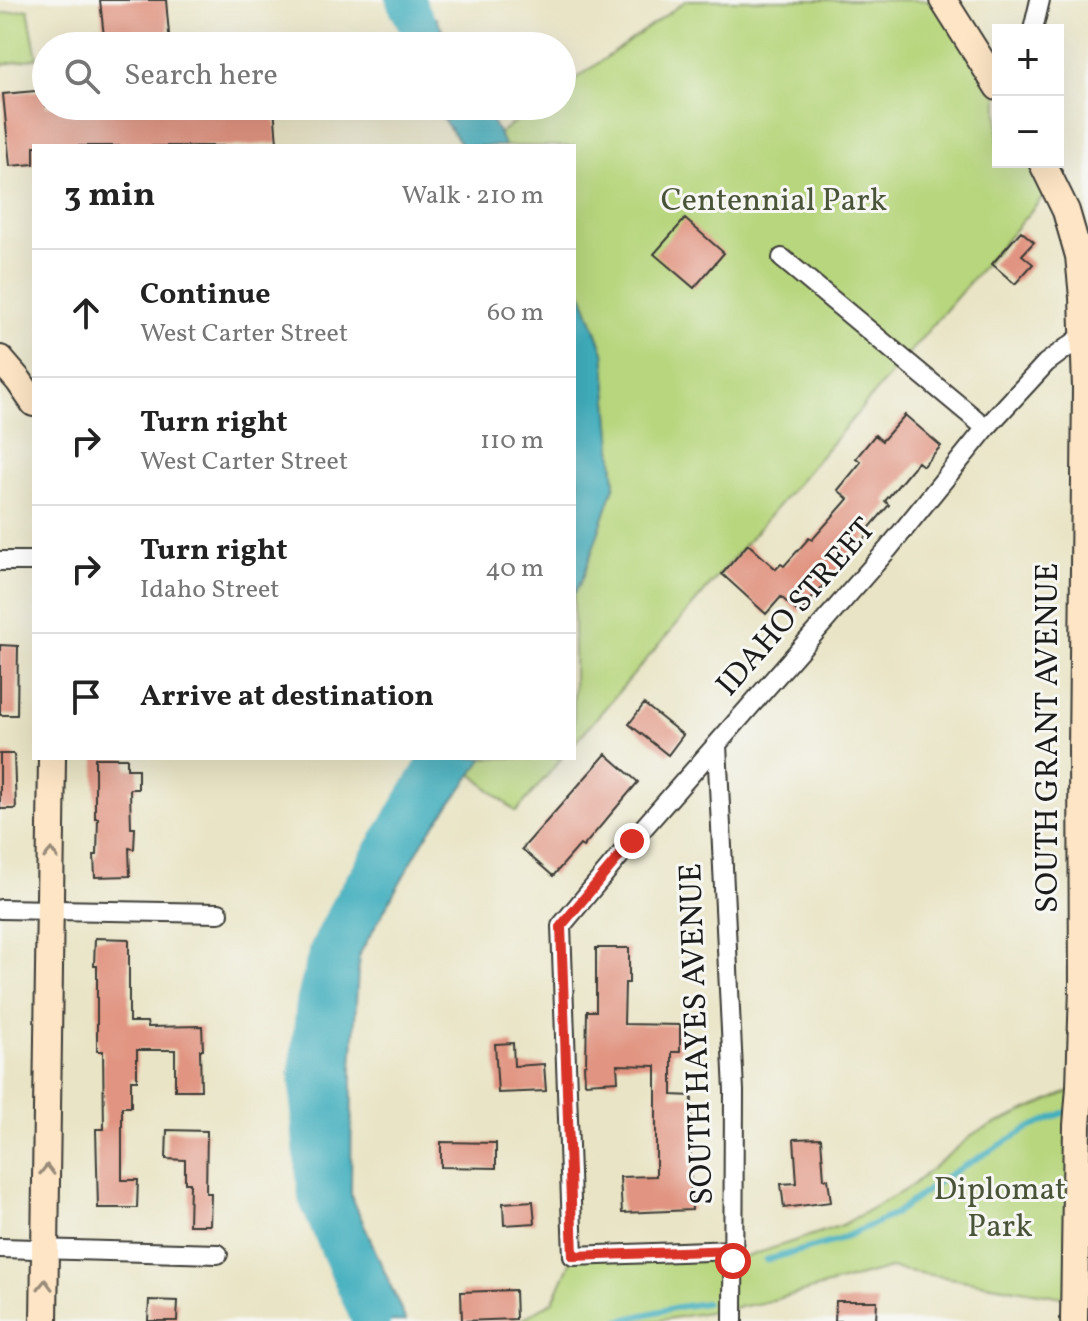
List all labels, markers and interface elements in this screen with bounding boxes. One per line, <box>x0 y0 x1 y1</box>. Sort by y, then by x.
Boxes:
map controls <box>992 24 1064 168</box>
button: + <box>992 24 1064 96</box>
search box <box>32 32 576 120</box>
icon: search <box>60 54 104 98</box>
text: Search here <box>124 55 278 97</box>
button: − <box>992 96 1064 168</box>
text: 3 min <box>64 173 155 220</box>
text: Walk · 210 m <box>401 178 544 214</box>
park label: Centennial Park <box>661 180 887 224</box>
text: Continue <box>140 274 271 316</box>
icon: ahead <box>64 291 108 335</box>
text: 60 m <box>487 295 544 331</box>
text: West Carter Street <box>140 316 348 352</box>
text: Turn right <box>140 402 288 444</box>
icon: right <box>64 419 108 463</box>
text: 110 m <box>480 423 544 459</box>
text: West Carter Street <box>140 444 348 480</box>
street label: IDAHO STREET <box>707 509 887 707</box>
text: Turn right <box>140 530 288 572</box>
icon: right <box>64 547 108 591</box>
text: 40 m <box>485 551 544 587</box>
street label: SOUTH GRANT AVENUE <box>1027 563 1071 913</box>
text: Idaho Street <box>140 572 280 608</box>
icon: arrive <box>64 675 108 719</box>
text: Arrive at destination <box>140 676 434 718</box>
route end <box>614 823 650 859</box>
one-way arrow <box>42 847 60 860</box>
street label: SOUTH HAYES AVENUE <box>670 862 726 1206</box>
one-way arrow <box>38 1163 55 1176</box>
park label: Diplomat Park <box>934 1169 1066 1250</box>
route start <box>715 1243 751 1279</box>
one-way arrow <box>36 1278 54 1291</box>

